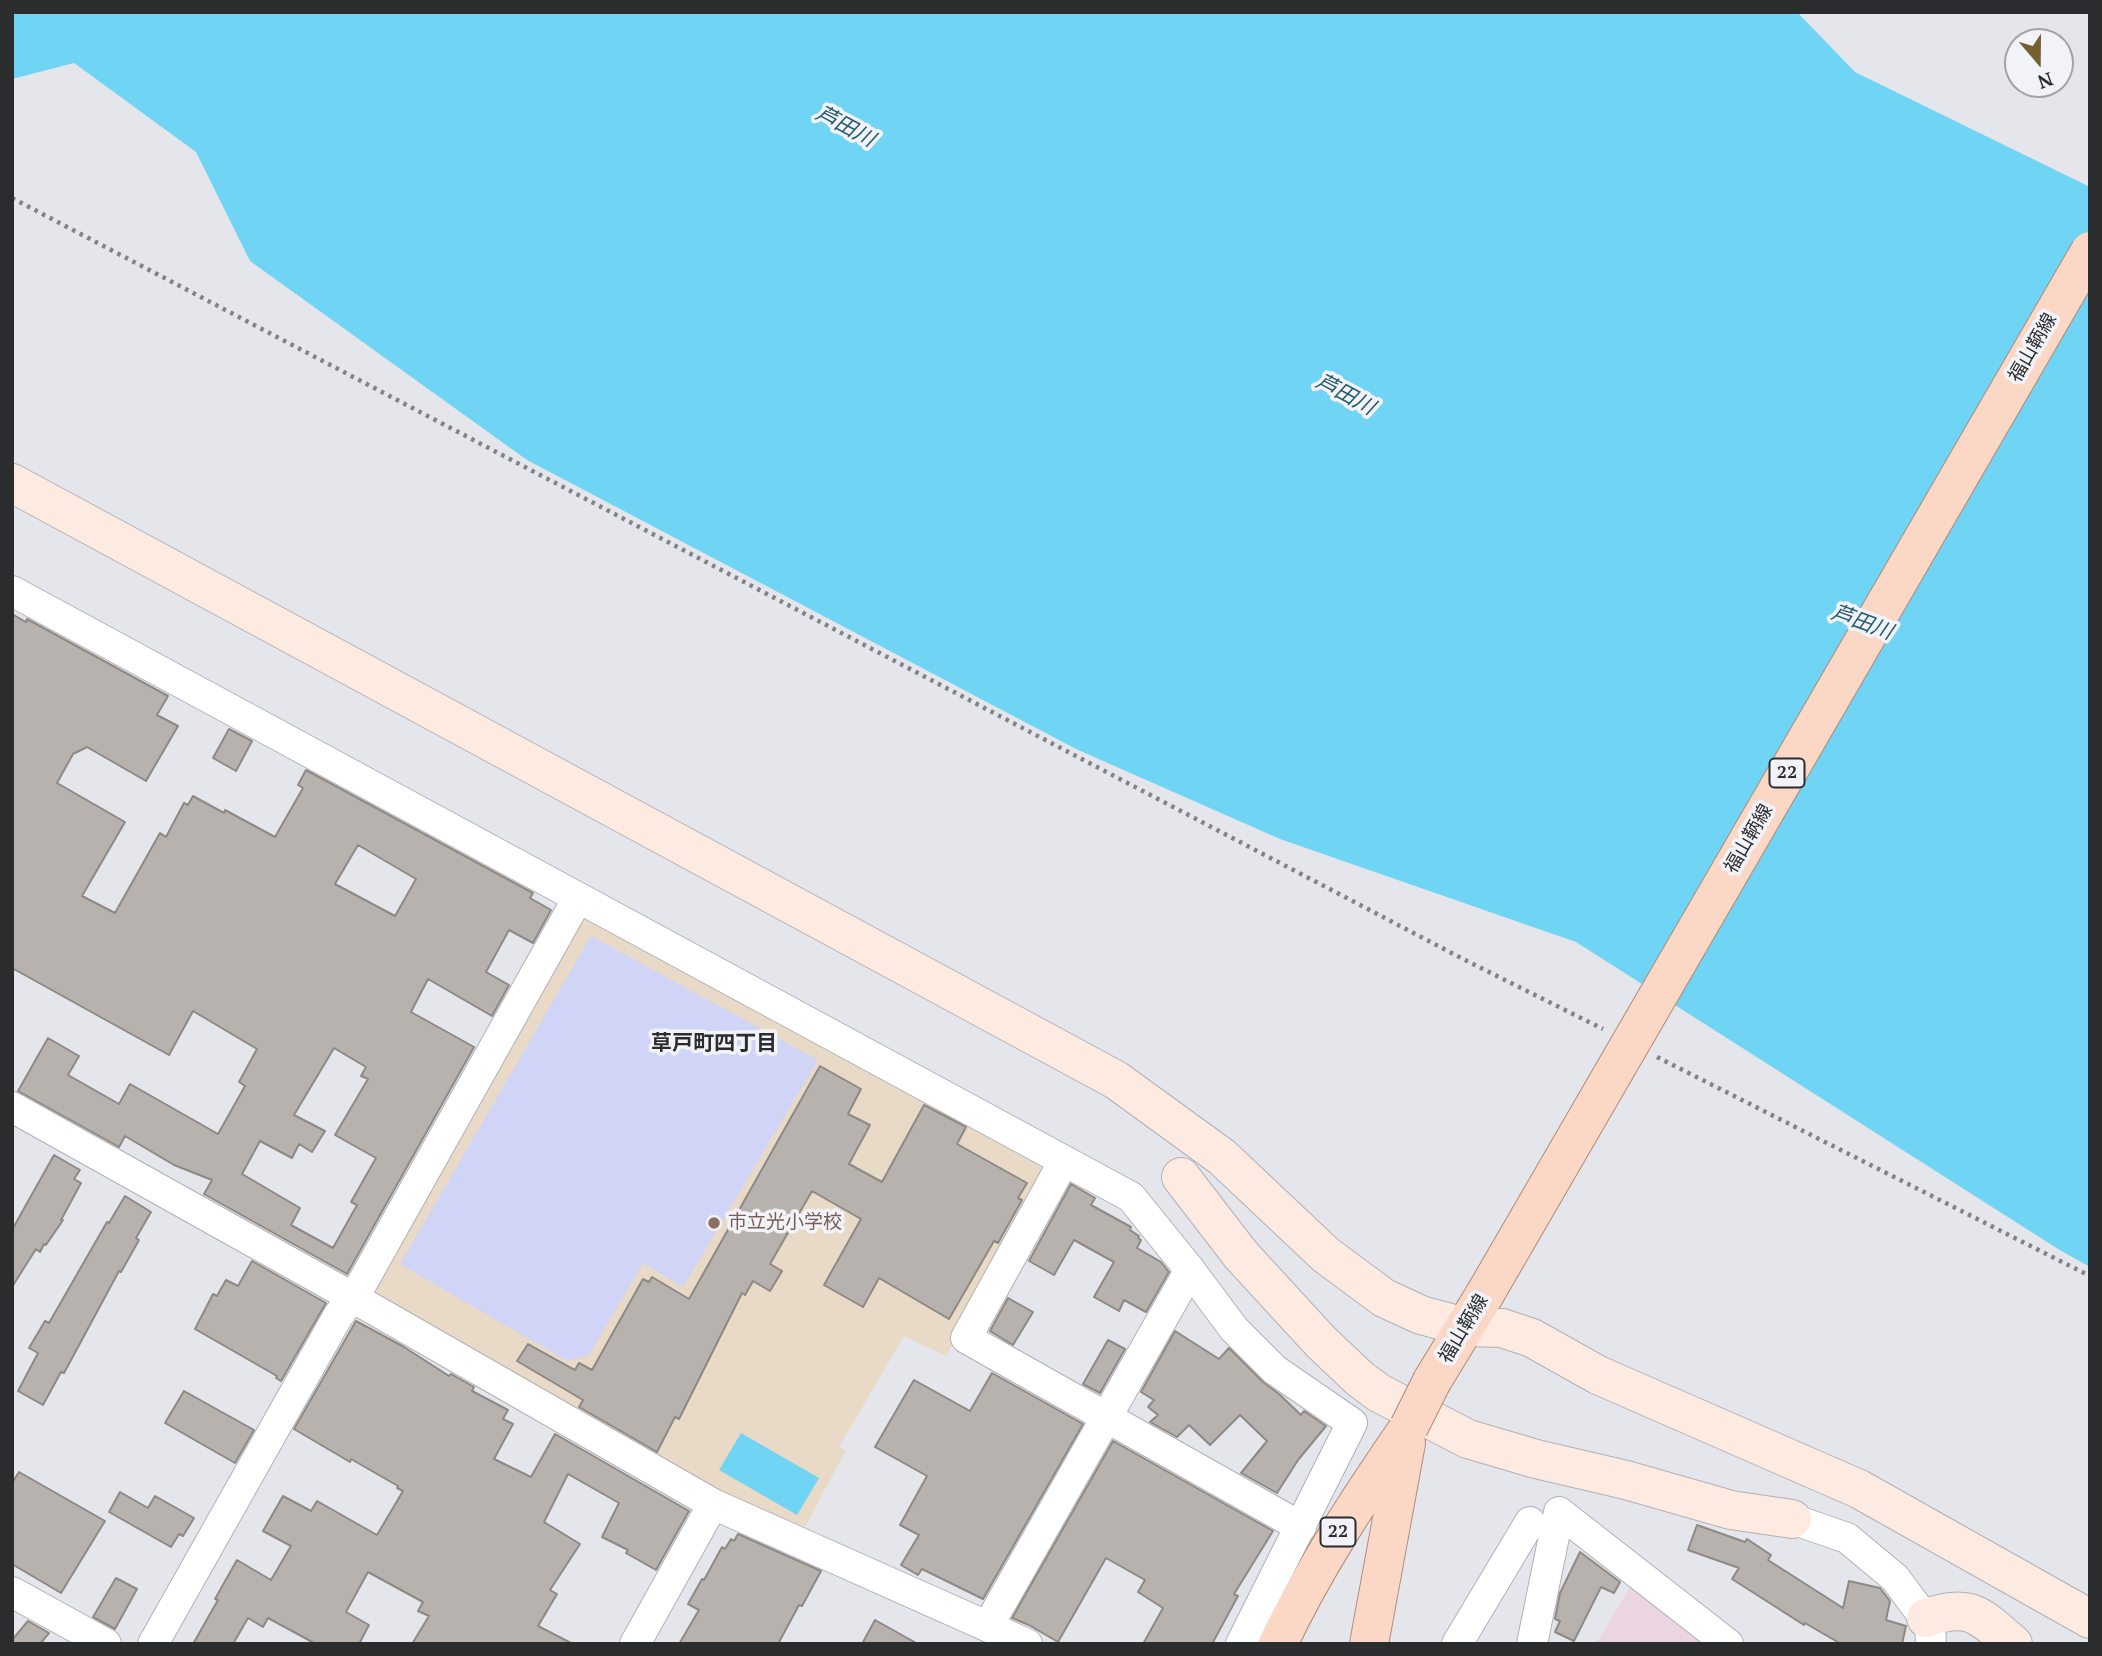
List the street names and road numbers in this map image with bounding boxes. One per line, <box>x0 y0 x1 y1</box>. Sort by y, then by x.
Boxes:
street label: 福山鞆線 <box>2004 309 2062 387</box>
road number: 22 <box>1770 758 1804 788</box>
street label: 福山鞆線 <box>1720 800 1778 878</box>
street label: 福山鞆線 <box>1435 1291 1493 1367</box>
road number: 22 <box>1320 1518 1356 1546</box>

